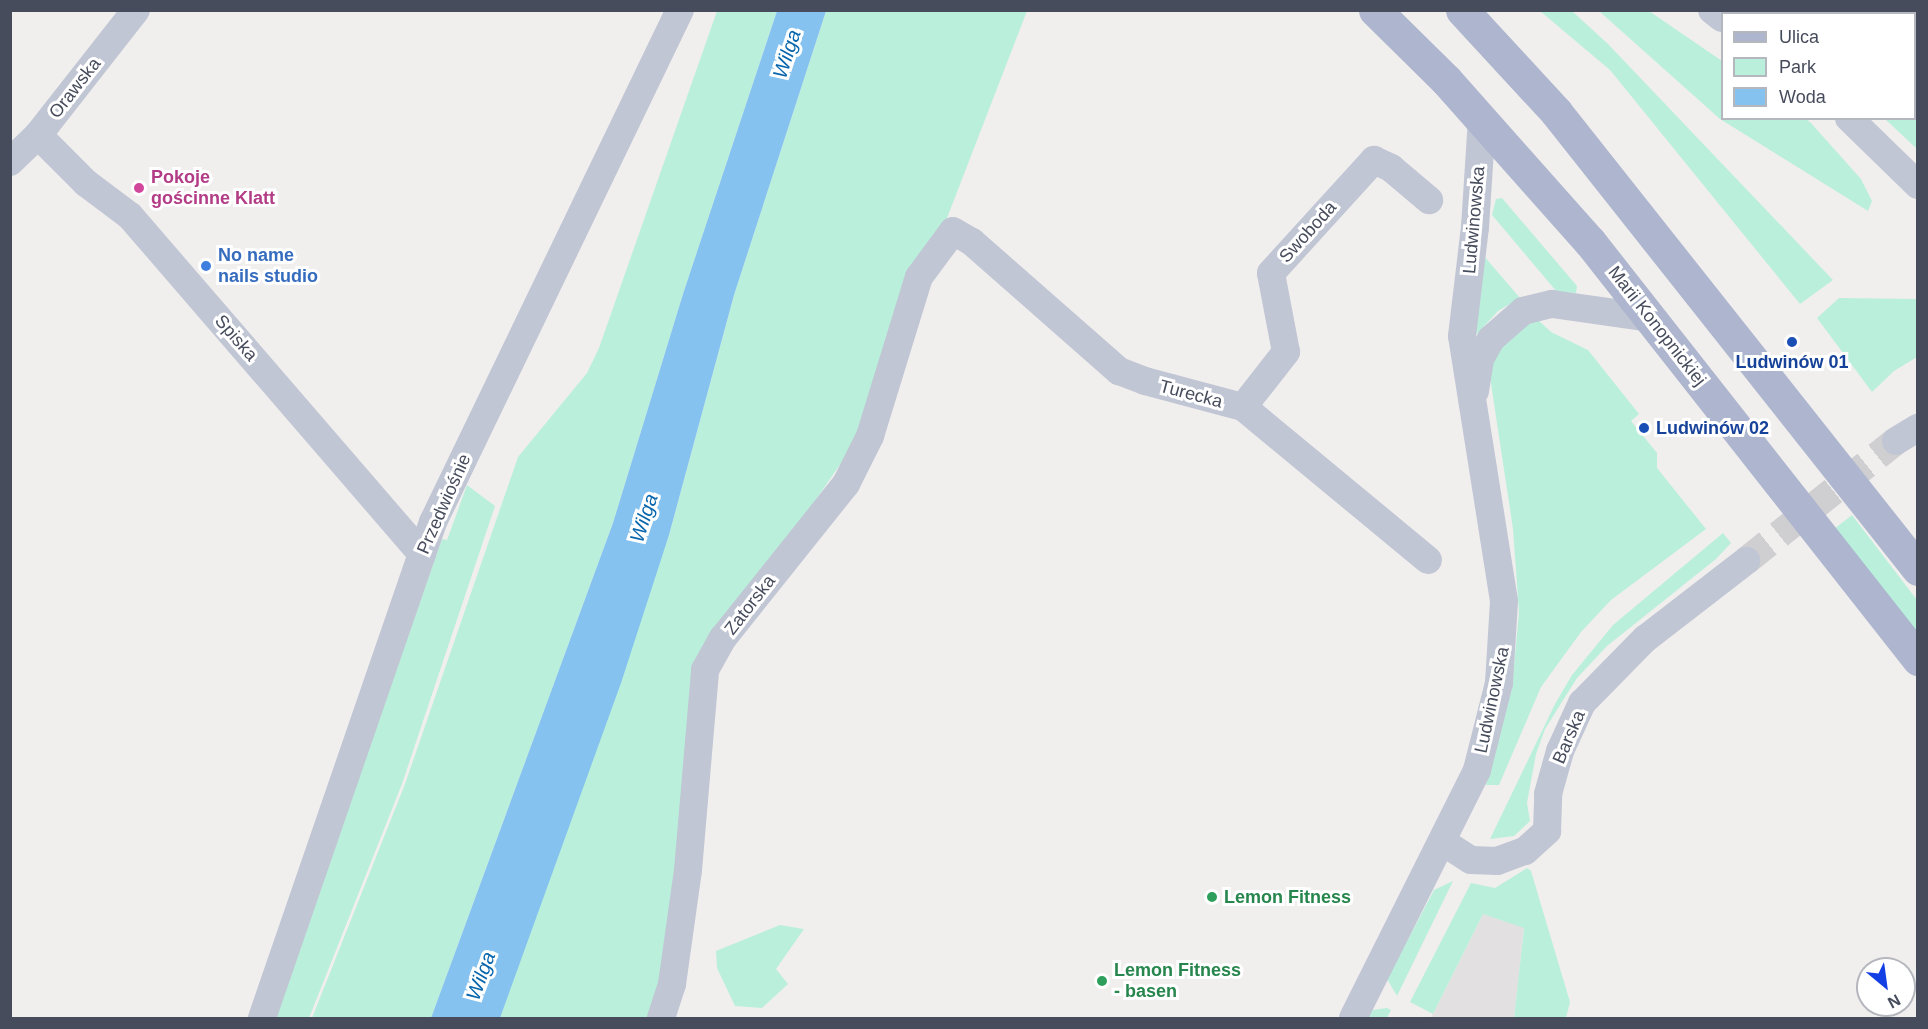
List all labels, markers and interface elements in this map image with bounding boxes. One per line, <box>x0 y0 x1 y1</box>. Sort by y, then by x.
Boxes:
legend <box>1721 12 1916 120</box>
water label: Wilga <box>768 27 806 81</box>
text: Ulica <box>1779 27 1819 47</box>
street label: Orawska <box>45 53 105 123</box>
text: Park <box>1779 57 1816 77</box>
text: Woda <box>1779 87 1826 107</box>
street label: Ludwinowska <box>1459 165 1489 275</box>
place label: Pokoje gościnne Klatt <box>151 167 275 210</box>
marker: Pokoje gościnne Klatt <box>132 181 146 195</box>
street label: Swoboda <box>1275 197 1341 267</box>
place label: No name nails studio <box>218 245 318 288</box>
marker: No name nails studio <box>199 259 213 273</box>
street label: Marii Konopnickiej <box>1604 262 1710 390</box>
street label: Spiska <box>210 311 262 365</box>
marker: Ludwinów 01 <box>1785 335 1799 349</box>
place label: Ludwinów 01 <box>1735 351 1849 373</box>
street label: Turecka <box>1157 375 1225 413</box>
place label: Ludwinów 02 <box>1656 417 1769 439</box>
marker: Ludwinów 02 <box>1637 421 1651 435</box>
street label: Przedwiośnie <box>412 451 476 557</box>
water label: Wilga <box>625 491 663 545</box>
street label: Zatorska <box>720 571 780 639</box>
street label: Ludwinowska <box>1470 645 1514 755</box>
street label: Barska <box>1548 707 1590 767</box>
place label: Lemon Fitness <box>1224 886 1351 908</box>
marker: Lemon Fitness <box>1205 890 1219 904</box>
water label: Wilga <box>461 948 501 1004</box>
north arrow <box>1856 957 1916 1017</box>
place label: Lemon Fitness - basen <box>1114 960 1241 1002</box>
marker: Lemon Fitness - basen <box>1095 974 1109 988</box>
text: N <box>1885 991 1903 1012</box>

